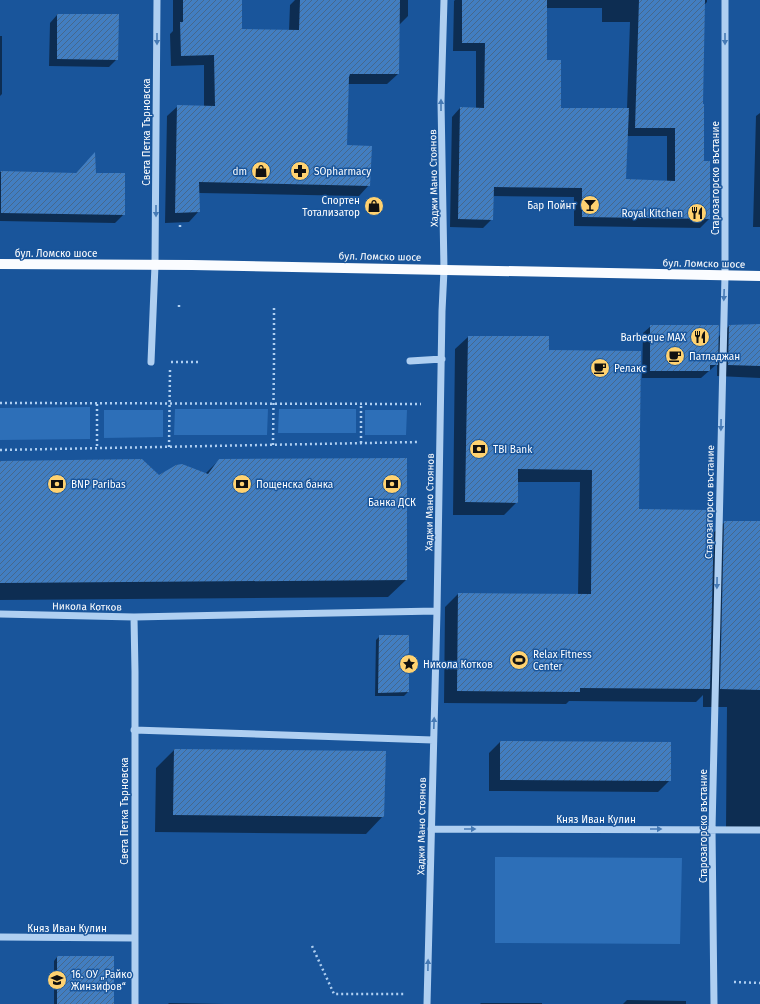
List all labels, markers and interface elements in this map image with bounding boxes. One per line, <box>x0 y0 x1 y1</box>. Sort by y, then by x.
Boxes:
one-way arrow <box>153 33 160 45</box>
one-way arrow <box>722 33 728 46</box>
street label: Света Петка Търновска <box>141 78 153 186</box>
one-way arrow <box>438 98 444 111</box>
street label: Старозагорско въстание <box>710 121 722 235</box>
street label: Хаджи Мано Стоянов <box>427 129 441 227</box>
shop icon: dm <box>250 160 272 182</box>
pharmacy icon: SOpharmacy <box>289 160 311 182</box>
place label: dm <box>232 166 247 178</box>
place label: SOpharmacy <box>314 166 371 178</box>
bar icon: Бар Пойнт <box>579 194 601 216</box>
place label: Спортен Тотализатор <box>302 195 360 219</box>
shop icon: Спортен Тотализатор <box>363 195 385 217</box>
place label: Бар Пойнт <box>527 200 576 212</box>
restaurant icon: Royal Kitchen <box>686 202 708 224</box>
one-way arrow <box>152 205 159 217</box>
place label: Royal Kitchen <box>622 208 683 220</box>
street label: бул. Ломско шосе <box>15 248 97 260</box>
street label: бул. Ломско шосе <box>339 250 421 264</box>
street label: бул. Ломско шосе <box>663 257 745 271</box>
one-way arrow <box>721 289 727 302</box>
restaurant icon: Barbeque MAX <box>689 326 711 348</box>
place label: Barbeque MAX <box>620 332 687 344</box>
cafe icon: Патладжан <box>664 345 686 367</box>
place label: Патладжан <box>689 351 740 363</box>
cafe icon: Релакс <box>589 357 611 379</box>
place label: Релакс <box>614 363 646 375</box>
one-way arrow <box>717 419 724 431</box>
bank icon: TBI Bank <box>468 438 490 460</box>
place label: TBI Bank <box>493 444 533 456</box>
street label: Старозагорско въстание <box>703 445 717 559</box>
street label: Хаджи Мано Стоянов <box>423 453 437 551</box>
bank icon: BNP Paribas <box>46 473 68 495</box>
bank icon: Пощенска банка <box>231 473 253 495</box>
bank icon: Банка ДСК <box>381 473 403 495</box>
place label: BNP Paribas <box>71 479 126 491</box>
place label: Пощенска банка <box>256 479 333 491</box>
place label: Банка ДСК <box>368 497 416 509</box>
one-way arrow <box>714 577 720 590</box>
street label: Никола Котков <box>52 600 122 614</box>
sports icon: Relax Fitness Center <box>508 649 530 671</box>
place label: Relax Fitness Center <box>533 649 592 673</box>
place icon: Никола Котков <box>398 653 420 675</box>
place label: Никола Котков <box>423 659 493 671</box>
one-way arrow <box>431 716 437 729</box>
street label: Света Петка Търновска <box>119 757 131 865</box>
street label: Старозагорско въстание <box>698 769 710 883</box>
street label: Хаджи Мано Стоянов <box>415 777 429 875</box>
street label: Княз Иван Кулин <box>556 814 636 826</box>
one-way arrow <box>464 826 477 832</box>
one-way arrow <box>650 826 663 832</box>
street label: Княз Иван Кулин <box>27 923 107 935</box>
one-way arrow <box>425 958 431 971</box>
school or university icon: 16. ОУ „Райко Жинзифов“ <box>46 969 68 991</box>
place label: 16. ОУ „Райко Жинзифов“ <box>71 969 132 993</box>

